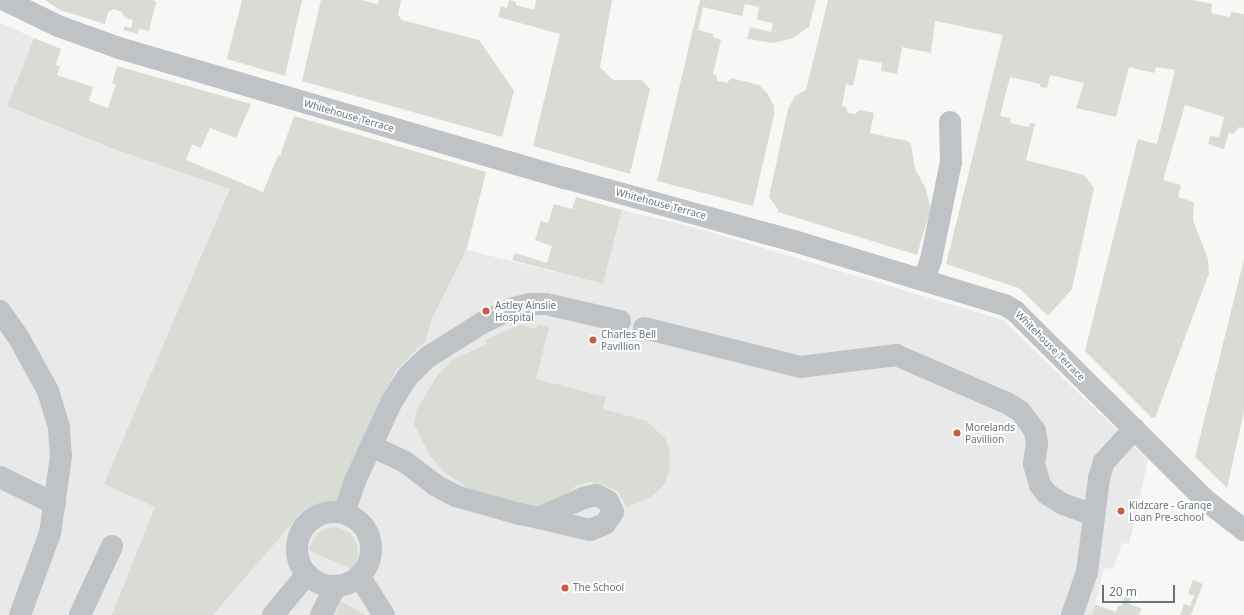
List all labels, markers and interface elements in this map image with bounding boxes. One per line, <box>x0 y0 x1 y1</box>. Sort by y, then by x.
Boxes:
street label: Whitehouse Terrace <box>302 97 396 135</box>
street label: Whitehouse Terrace <box>614 186 708 222</box>
place label: Astley Ainslie Hospital <box>495 299 556 322</box>
marker: Astley Ainslie Hospital <box>480 305 492 317</box>
street label: Whitehouse Terrace <box>1013 309 1087 383</box>
place label: Charles Bell Pavillion <box>601 328 656 352</box>
marker: Charles Bell Pavillion <box>588 335 598 345</box>
place label: Morelands Pavillion <box>965 421 1015 444</box>
marker: Morelands Pavillion <box>952 428 962 438</box>
place label: Kidzcare - Grange Loan Pre-school <box>1129 499 1212 522</box>
marker: Kidzcare - Grange Loan Pre-school <box>1116 506 1126 516</box>
scale bar <box>1104 577 1177 603</box>
place label: The School <box>573 582 624 594</box>
marker: The School <box>560 583 570 593</box>
text: 20 m <box>1109 583 1137 600</box>

